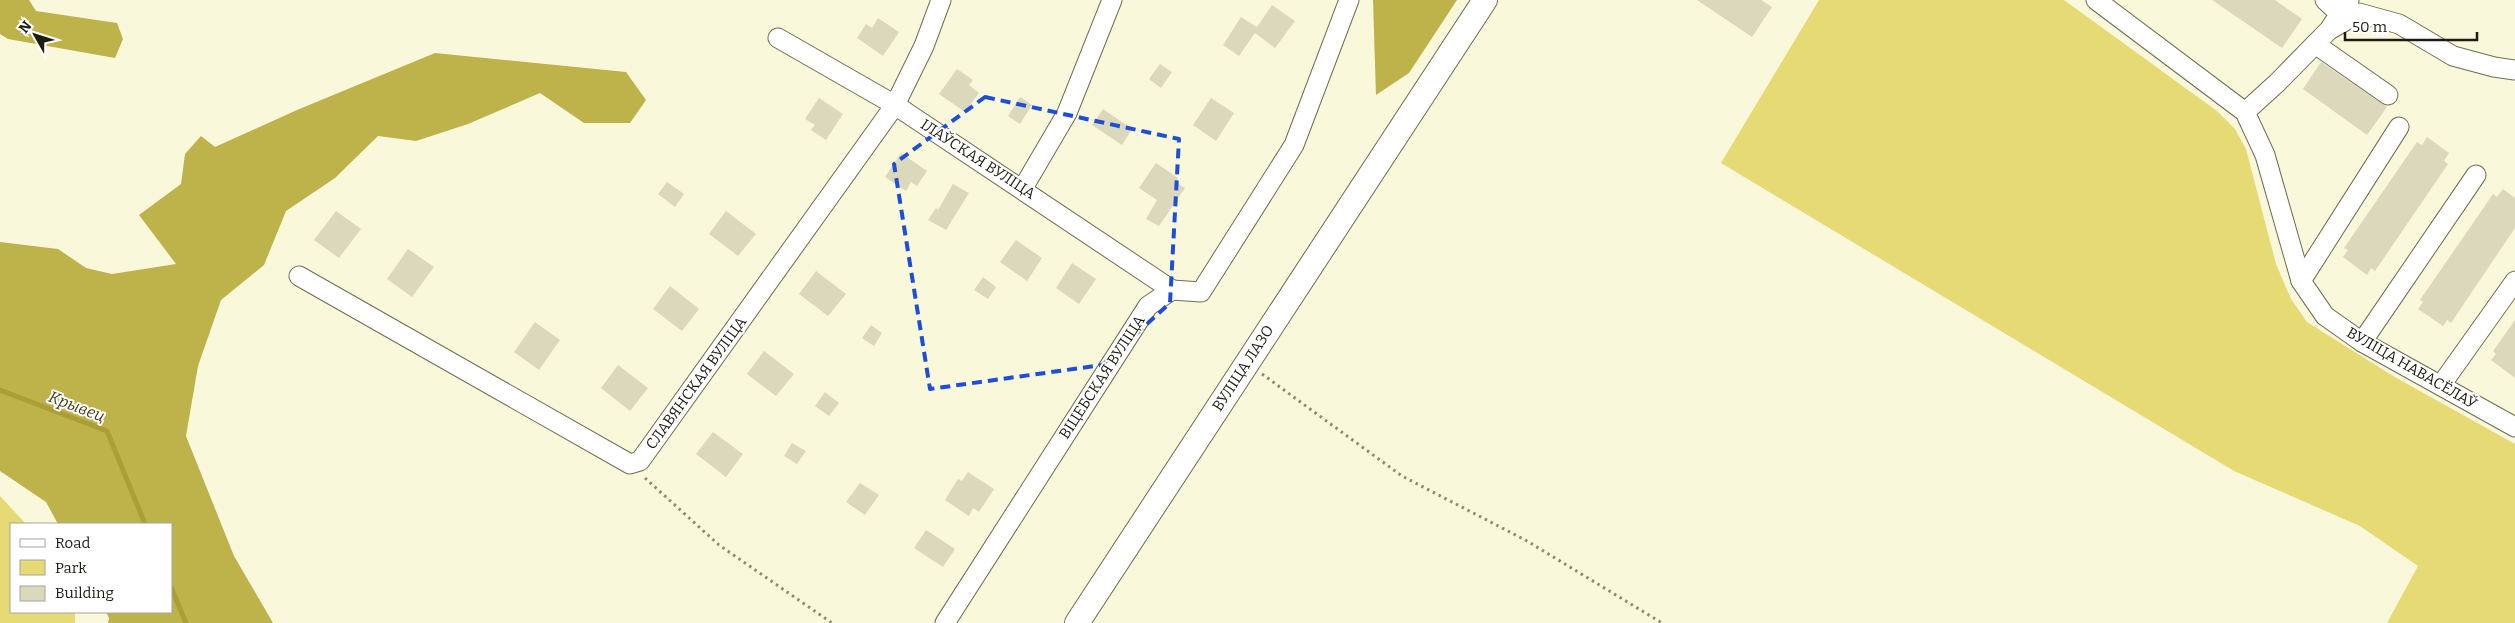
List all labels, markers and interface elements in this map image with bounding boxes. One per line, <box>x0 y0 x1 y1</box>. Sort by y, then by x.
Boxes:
north arrow <box>10 10 60 60</box>
scale bar <box>2345 10 2478 42</box>
text: N <box>15 17 35 37</box>
text: 50 m <box>2352 18 2388 36</box>
street label: ІЛАЎСКАЯ ВУЛІЦА <box>917 115 1039 203</box>
street label: ВІЦЕБСКАЯ ВУЛІЦА <box>1055 312 1149 442</box>
street label: СЛАВЯНСКАЯ ВУЛІЦА <box>642 313 750 453</box>
street label: ВУЛІЦА ЛАЗО <box>1209 322 1277 414</box>
street label: ВУЛІЦА НАВАСЁЛАЎ <box>2344 323 2481 413</box>
water label: Крывец <box>46 387 108 426</box>
legend <box>10 523 172 613</box>
text: Road <box>55 534 90 552</box>
text: Park <box>55 559 87 577</box>
text: Building <box>55 584 114 602</box>

